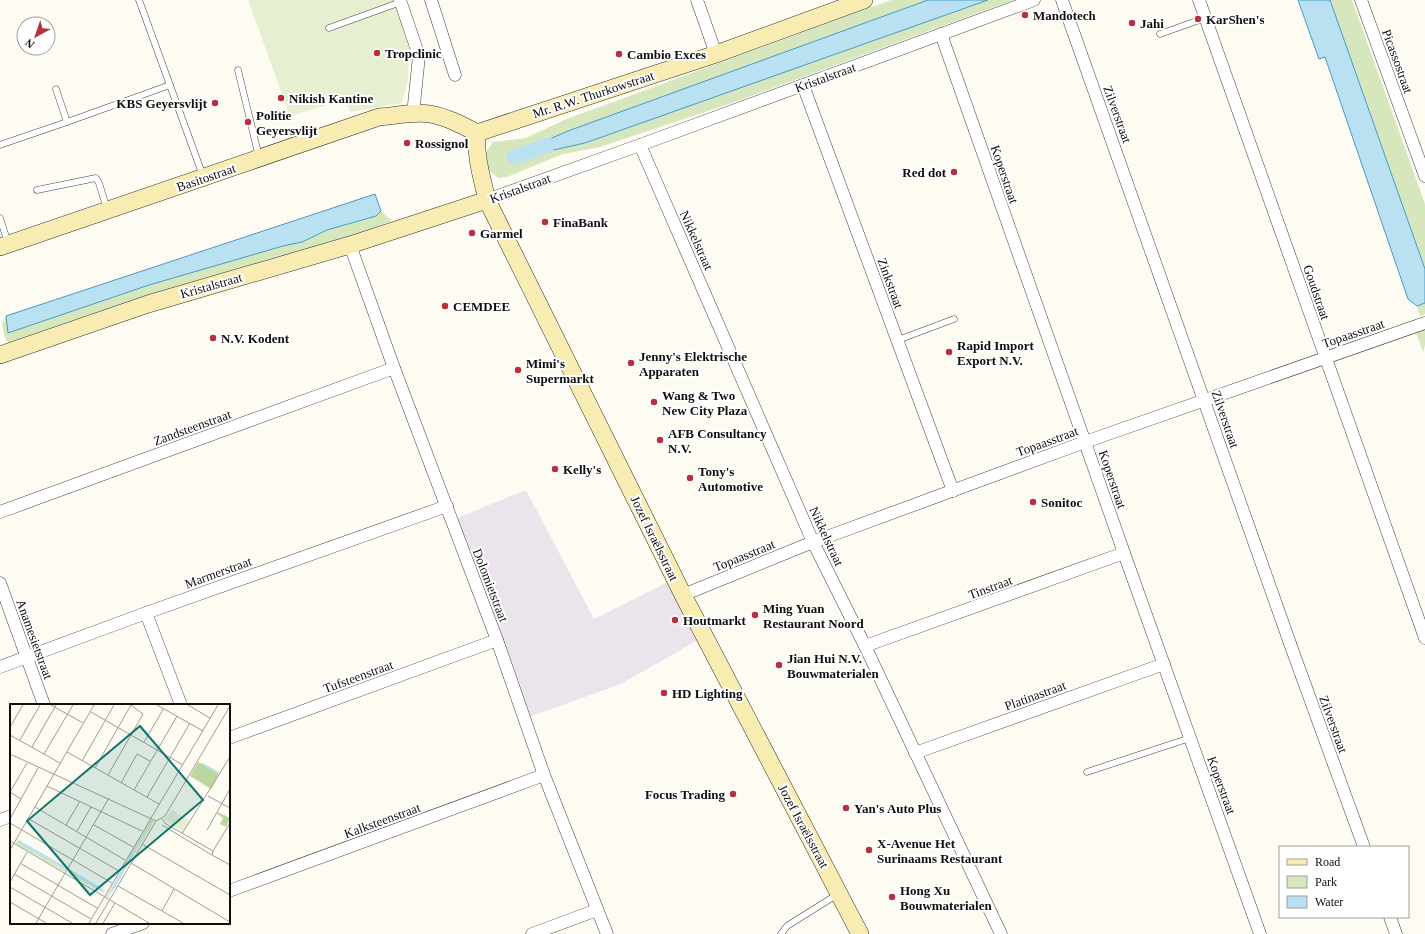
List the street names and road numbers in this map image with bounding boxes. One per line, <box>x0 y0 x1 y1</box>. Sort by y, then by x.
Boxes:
street label: Picassostraat <box>1379 27 1416 96</box>
street label: Kristalstraat <box>793 59 858 95</box>
street label: Mr. R.W. Thurkowstraat <box>531 68 656 121</box>
street label: Zilverstraat <box>1100 83 1135 145</box>
street label: Koperstraat <box>988 143 1022 206</box>
street label: Basitostraat <box>175 160 238 195</box>
street label: Kristalstraat <box>488 170 553 206</box>
street label: Nikkelstraat <box>677 208 716 273</box>
street label: Zinkstraat <box>874 256 907 311</box>
street label: Goudstraat <box>1300 263 1333 322</box>
street label: Kristalstraat <box>179 269 244 301</box>
street label: Topaasstraat <box>1320 316 1387 351</box>
street label: Zilverstraat <box>1209 388 1242 450</box>
street label: Zandsteenstraat <box>151 406 233 448</box>
street label: Topaasstraat <box>1014 423 1081 460</box>
street label: Koperstraat <box>1096 448 1130 511</box>
street label: Jozef Israëlsstraat <box>627 493 682 584</box>
street label: Nikkelstraat <box>806 504 847 569</box>
street label: Topaasstraat <box>711 536 777 575</box>
street label: Dolomietstraat <box>470 546 512 624</box>
street label: Marmerstraat <box>183 553 254 591</box>
street label: Tinstraat <box>966 572 1015 602</box>
street label: Anamesietstraat <box>13 597 56 681</box>
street label: Tufsteenstraat <box>321 657 395 696</box>
street label: Platinastraat <box>1002 677 1068 714</box>
street label: Zilverstraat <box>1316 693 1351 755</box>
street label: Koperstraat <box>1204 754 1239 817</box>
street label: Jozef Israëlsstraat <box>775 782 832 871</box>
street label: Kalksteenstraat <box>342 800 423 841</box>

